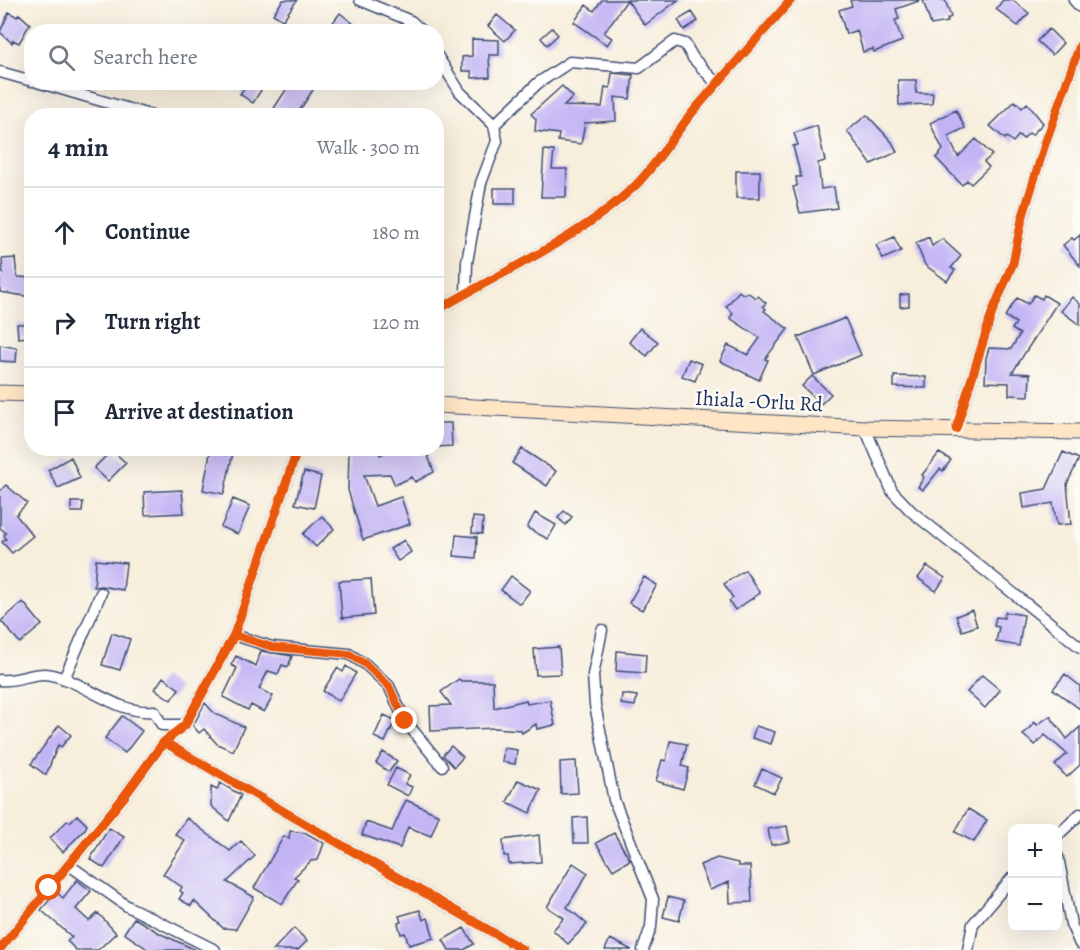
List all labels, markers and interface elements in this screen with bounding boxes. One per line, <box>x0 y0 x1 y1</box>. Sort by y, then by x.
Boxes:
search box <box>24 24 444 90</box>
icon: search <box>45 41 78 74</box>
text: Search here <box>93 42 198 72</box>
text: 4 min <box>48 130 109 165</box>
text: Walk · 300 m <box>317 134 420 161</box>
icon: ahead <box>48 216 81 249</box>
text: Continue <box>105 217 190 247</box>
text: 180 m <box>372 219 420 246</box>
icon: right <box>48 306 81 339</box>
text: Turn right <box>105 307 201 337</box>
text: 120 m <box>372 309 420 336</box>
street label: Ihiala -Orlu Rd <box>694 384 824 418</box>
icon: arrive <box>48 396 81 429</box>
text: Arrive at destination <box>105 397 294 427</box>
route end <box>391 707 417 733</box>
map controls <box>1008 824 1062 932</box>
button: + <box>1008 824 1062 878</box>
route start <box>35 874 61 900</box>
button: − <box>1008 878 1062 932</box>

